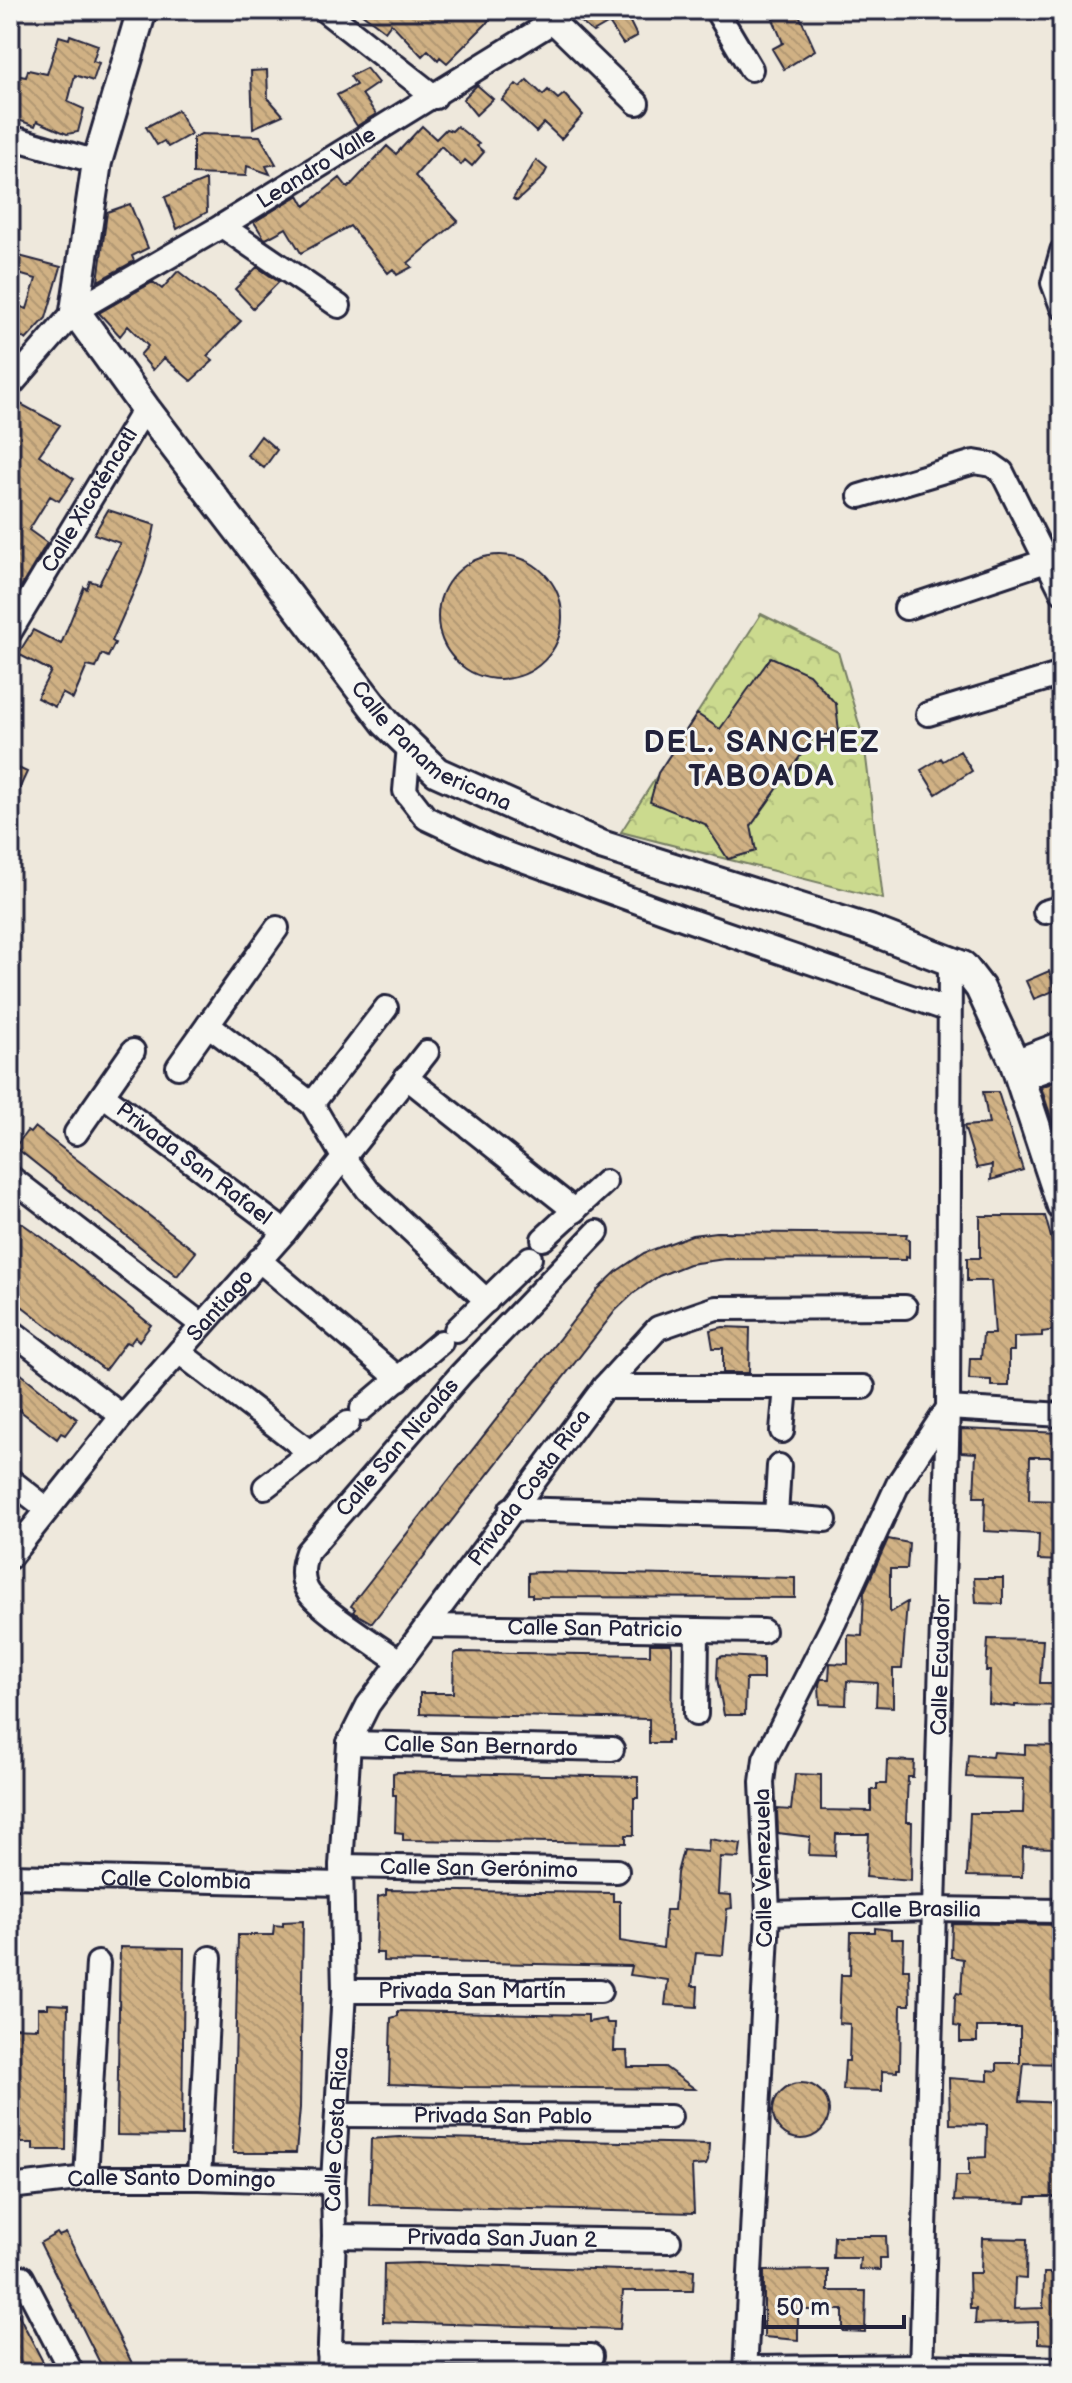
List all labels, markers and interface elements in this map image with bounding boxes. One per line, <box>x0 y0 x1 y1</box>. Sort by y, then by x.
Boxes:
street label: Leandro Valle <box>252 121 381 215</box>
street label: Calle Xicoténcatl <box>35 423 144 578</box>
street label: Calle Panamericana <box>345 675 516 817</box>
district label: DEL. SANCHEZ TABOADA <box>644 725 880 795</box>
street label: Privada San Rafael <box>111 1096 277 1231</box>
street label: Santiago <box>181 1263 259 1347</box>
street label: Calle San Nicolás <box>330 1373 465 1522</box>
street label: Privada Costa Rica <box>462 1404 596 1571</box>
street label: Calle Ecuador <box>925 1593 956 1736</box>
street label: Calle San Patricio <box>507 1614 683 1643</box>
street label: Calle San Bernardo <box>384 1730 578 1762</box>
street label: Calle Venezuela <box>749 1788 779 1948</box>
street label: Calle San Gerónimo <box>380 1853 578 1884</box>
street label: Calle Colombia <box>100 1865 252 1895</box>
street label: Calle Brasilia <box>850 1895 981 1924</box>
street label: Privada San Martín <box>378 1978 566 2005</box>
street label: Calle Costa Rica <box>319 2046 354 2212</box>
street label: Privada San Pablo <box>414 2102 592 2130</box>
street label: Calle Santo Domingo <box>66 2165 276 2194</box>
street label: Privada San Juan 2 <box>407 2224 597 2253</box>
scale bar <box>764 2279 904 2329</box>
text: 50 m <box>776 2293 830 2322</box>

